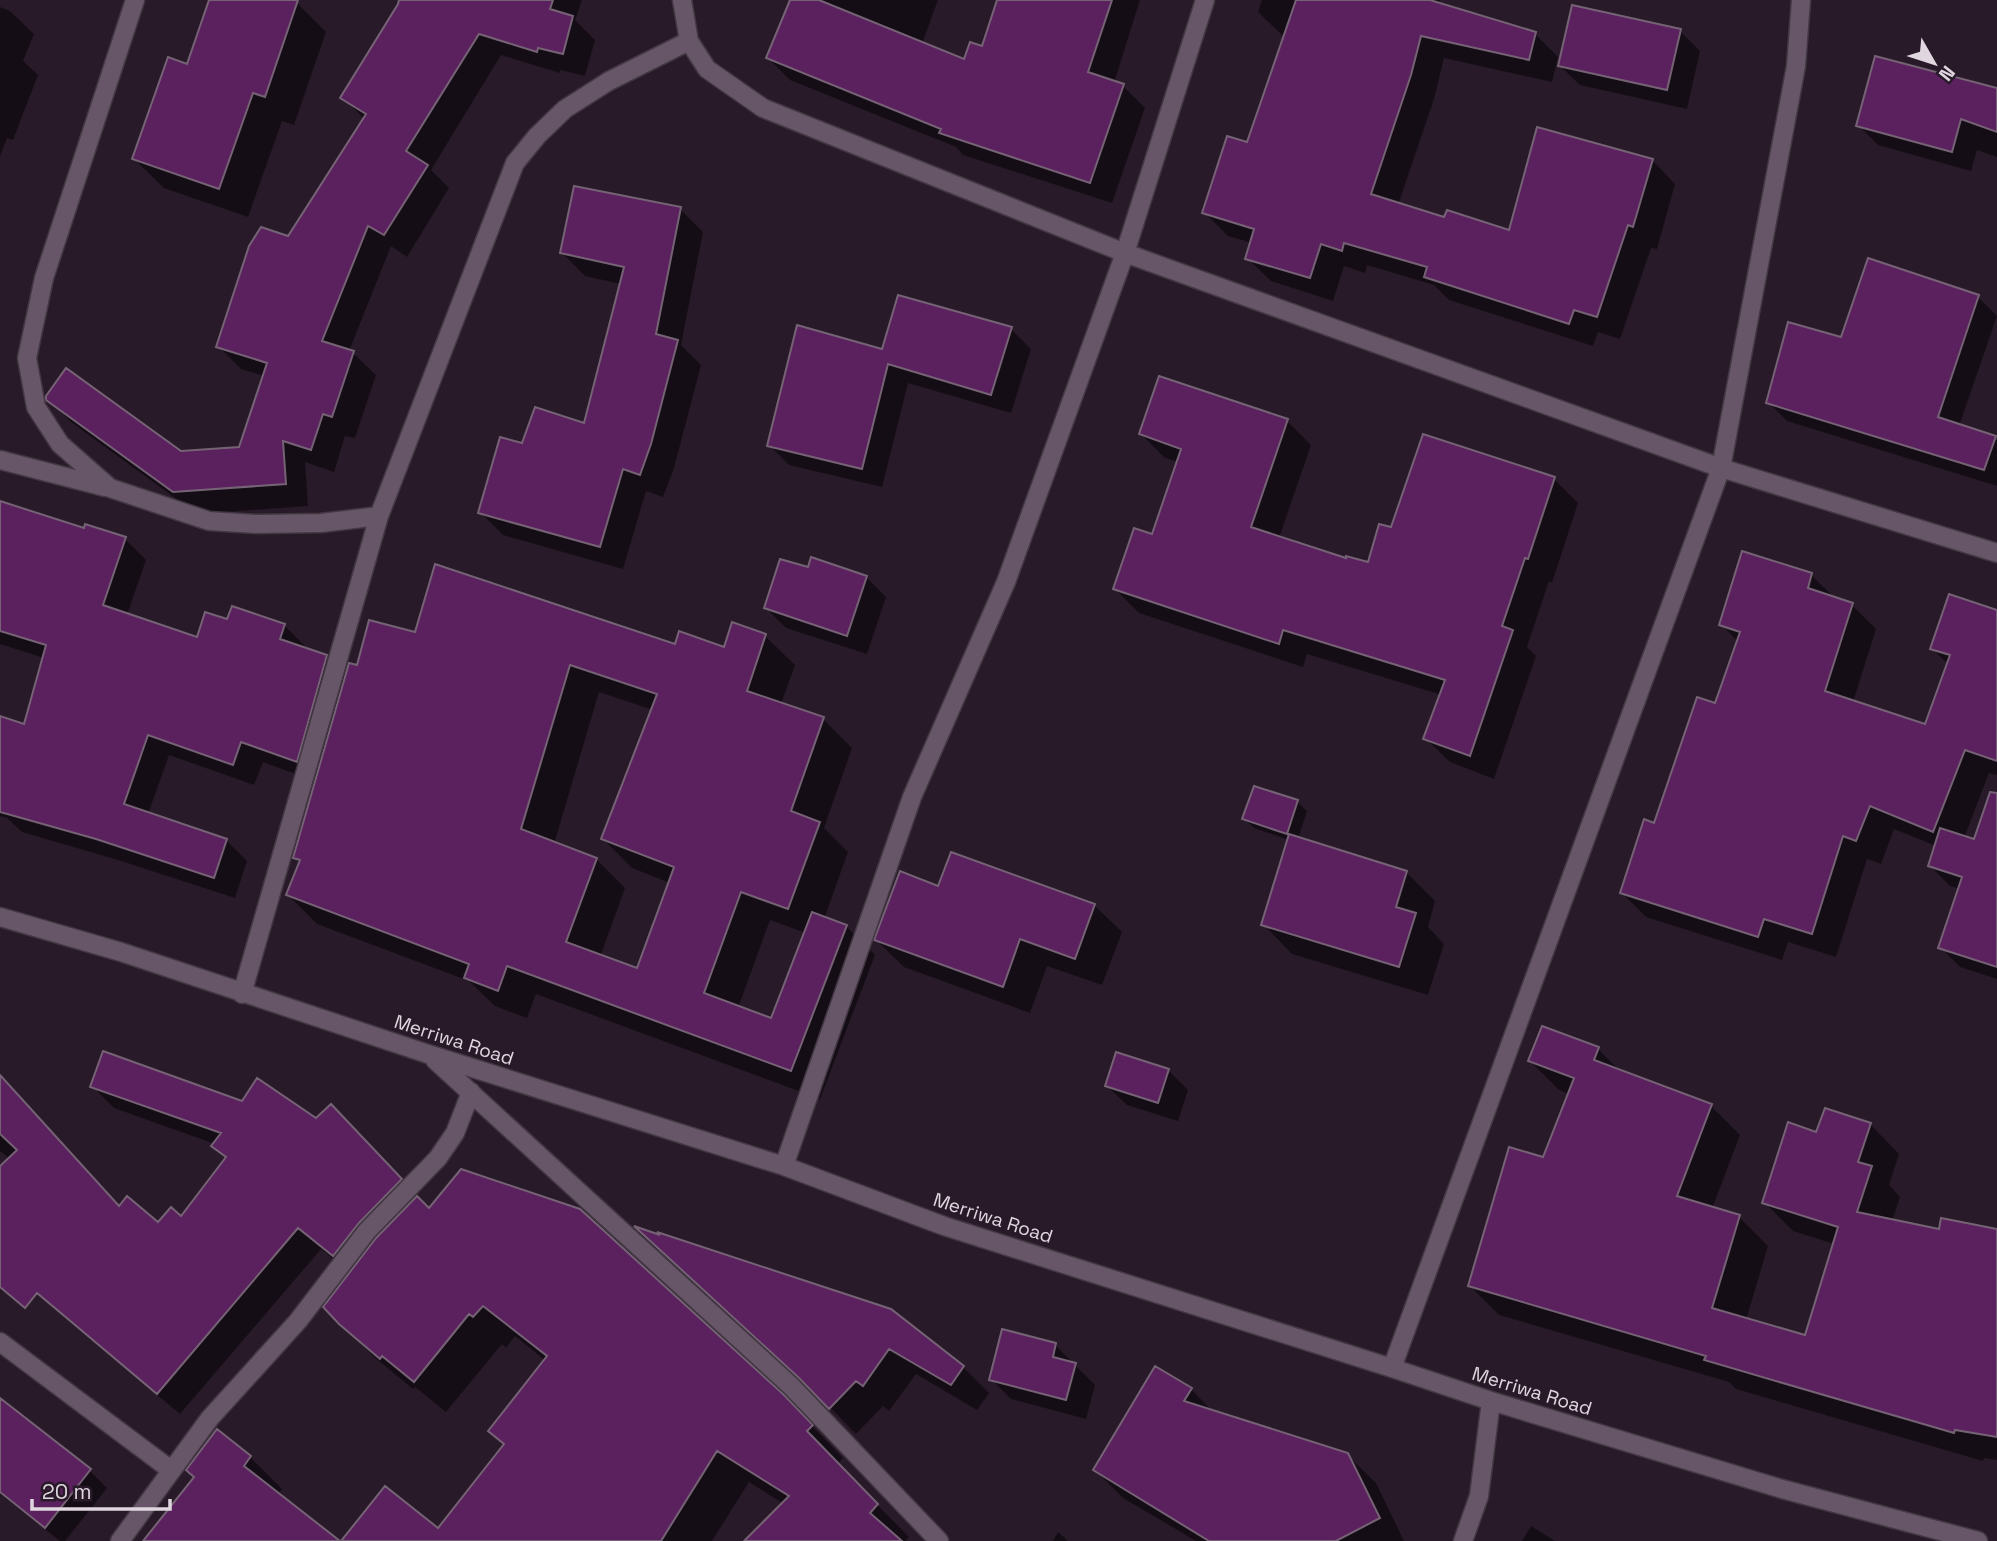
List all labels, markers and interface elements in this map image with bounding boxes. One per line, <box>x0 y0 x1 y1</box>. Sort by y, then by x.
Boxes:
north arrow <box>1899 28 1969 98</box>
text: N <box>1933 61 1961 86</box>
street label: Merriwa Road <box>391 1009 517 1071</box>
street label: Merriwa Road <box>930 1187 1056 1249</box>
street label: Merriwa Road <box>1469 1361 1595 1421</box>
scale bar <box>32 1468 170 1512</box>
text: 20 m <box>42 1478 92 1505</box>

